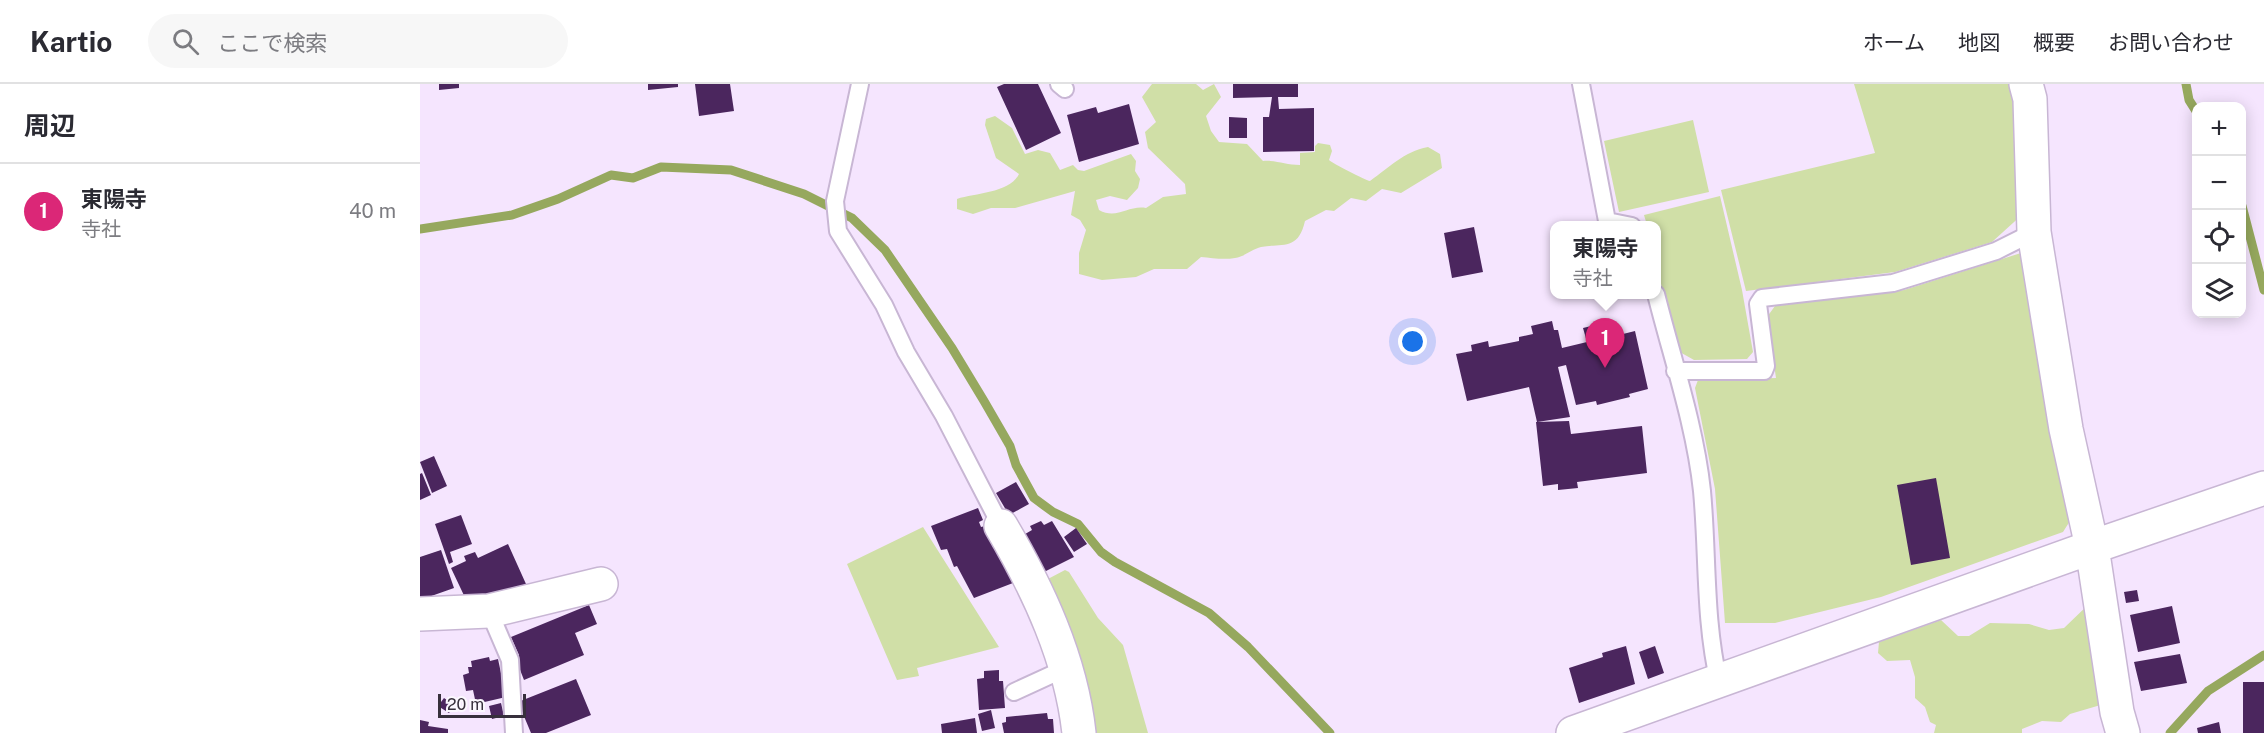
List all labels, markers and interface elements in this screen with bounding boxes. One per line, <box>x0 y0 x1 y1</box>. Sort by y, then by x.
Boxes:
search box <box>148 14 568 68</box>
text: Kartio <box>30 25 112 58</box>
icon: search <box>169 25 202 58</box>
text: ここで検索 <box>217 30 327 56</box>
text: ホーム <box>1863 30 1925 55</box>
text: 地図 <box>1958 30 2000 55</box>
text: 概要 <box>2033 30 2075 55</box>
text: お問い合わせ <box>2108 30 2234 55</box>
map controls <box>2192 102 2246 318</box>
button: + <box>2192 102 2246 156</box>
text: 周辺 <box>24 110 76 141</box>
button: − <box>2192 156 2246 210</box>
text: 東陽寺 <box>81 186 147 212</box>
text: 1 <box>39 199 48 223</box>
text: 40 m <box>349 199 396 223</box>
button: locate <box>2192 210 2246 264</box>
text: 寺社 <box>81 217 121 241</box>
popup <box>1550 221 1661 299</box>
text: 東陽寺 <box>1572 235 1639 261</box>
button: layers <box>2192 264 2246 318</box>
text: 寺社 <box>1572 266 1612 290</box>
pin: 1 <box>1586 318 1624 368</box>
your location <box>1398 327 1427 356</box>
scale bar <box>438 691 526 718</box>
text: 20 m <box>447 695 484 714</box>

